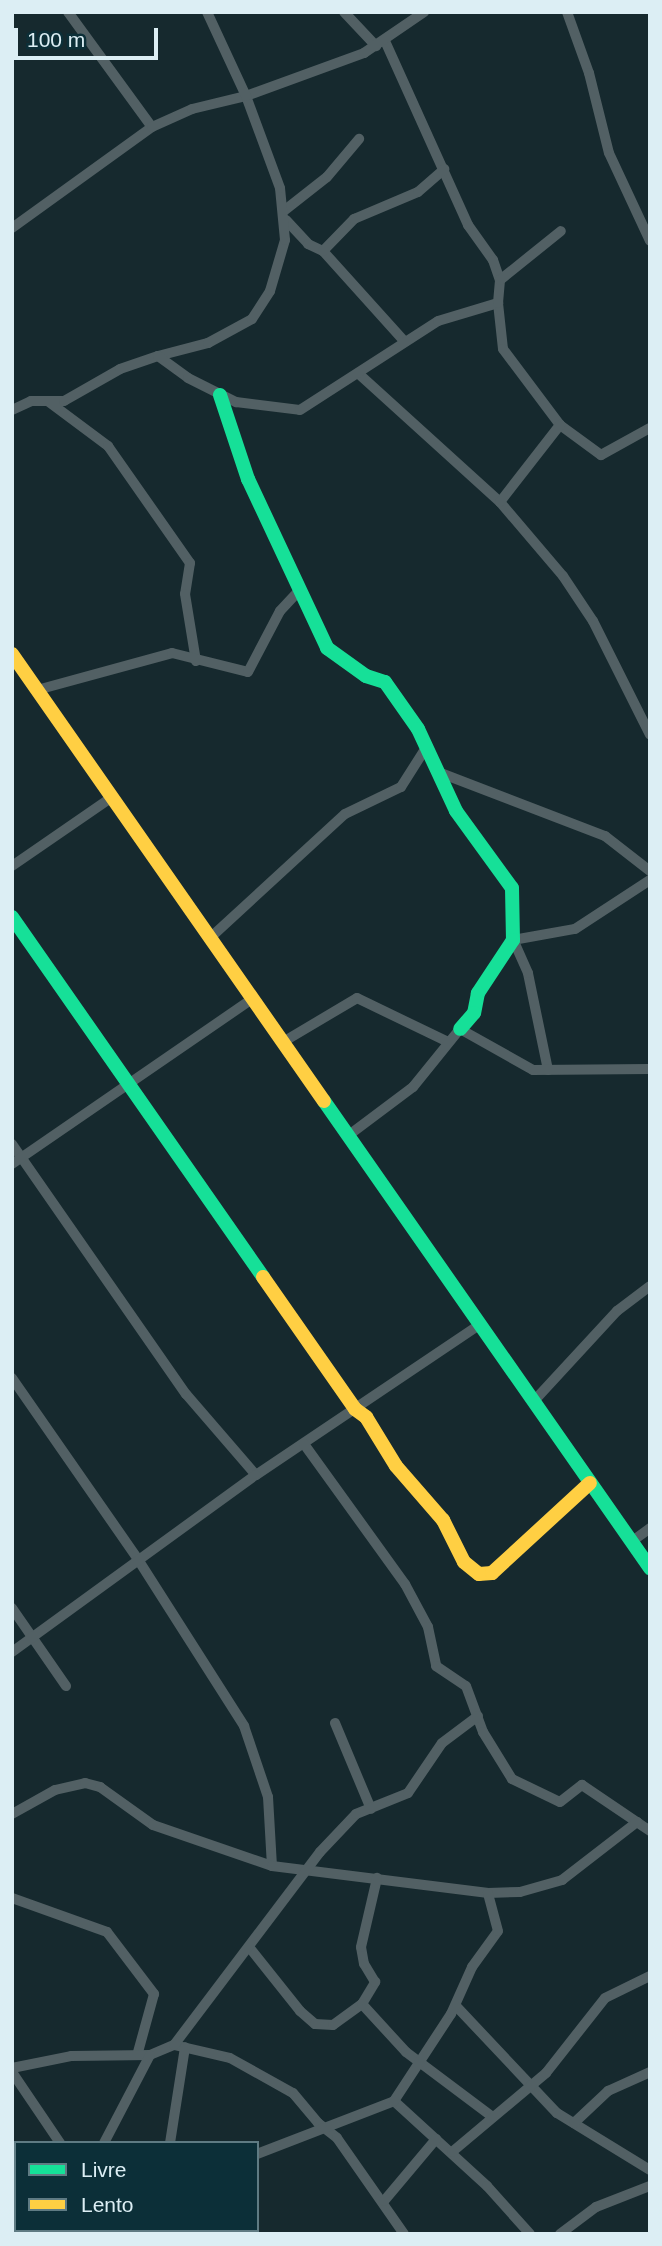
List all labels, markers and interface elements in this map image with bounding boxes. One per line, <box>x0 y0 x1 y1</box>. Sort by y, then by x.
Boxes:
scale bar <box>18 14 161 58</box>
text: 100 m <box>27 28 85 51</box>
legend <box>14 2141 259 2232</box>
text: Livre <box>81 2158 127 2181</box>
text: Lento <box>81 2193 134 2216</box>

